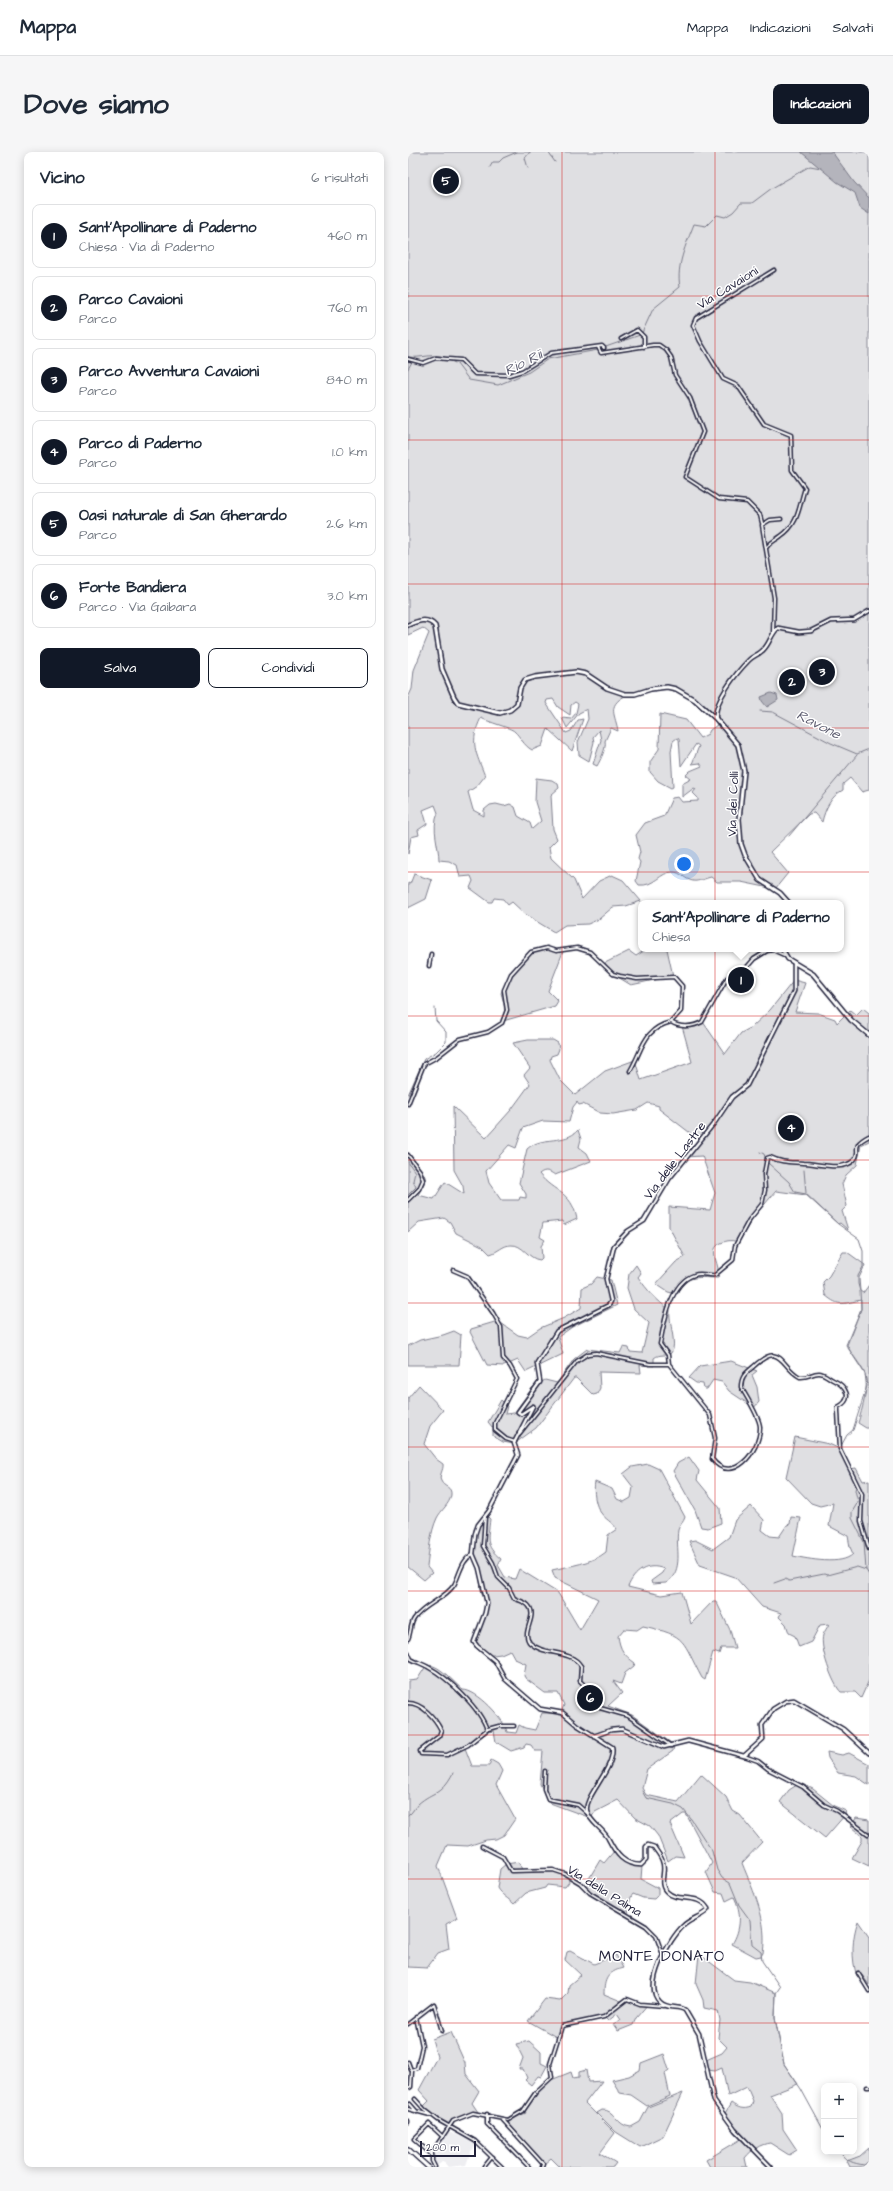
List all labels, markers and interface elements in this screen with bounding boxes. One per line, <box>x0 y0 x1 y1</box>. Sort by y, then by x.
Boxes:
text: Mappa <box>20 14 76 41</box>
text: Mappa <box>687 18 728 38</box>
text: Indicazioni <box>750 18 811 38</box>
text: Salvati <box>833 18 873 38</box>
button: Indicazioni <box>773 84 869 124</box>
text: Dove siamo <box>24 85 169 124</box>
text: Vicino <box>40 166 85 190</box>
pin: 5 <box>433 166 459 196</box>
text: 6 risultati <box>311 169 368 187</box>
text: Sant'Apollinare di Paderno <box>79 217 256 238</box>
text: 1 <box>53 227 55 245</box>
text: 460 m <box>326 227 367 245</box>
text: Chiesa · Via di Paderno <box>79 238 214 256</box>
street label: Via Cavaioni <box>694 262 762 314</box>
text: Parco Cavaioni <box>79 289 183 310</box>
text: 2 <box>50 299 58 317</box>
text: 760 m <box>327 299 367 317</box>
text: Parco <box>79 310 117 328</box>
water label: Rio Rii <box>501 344 547 381</box>
text: Parco Avventura Cavaioni <box>79 361 259 382</box>
text: 3 <box>51 371 57 389</box>
text: 840 m <box>326 371 367 389</box>
text: Parco <box>79 382 117 400</box>
text: Parco di Paderno <box>79 433 202 454</box>
text: 4 <box>50 443 58 461</box>
text: 1.0 km <box>332 443 367 461</box>
text: Parco <box>79 454 117 472</box>
text: Oasi naturale di San Gherardo <box>79 505 287 526</box>
text: 5 <box>49 515 59 533</box>
text: 2.6 km <box>326 515 367 533</box>
text: Parco <box>79 526 117 544</box>
text: Forte Bandiera <box>79 577 186 598</box>
text: 6 <box>50 587 58 605</box>
text: 3.0 km <box>327 587 367 605</box>
text: Parco · Via Gaibara <box>79 598 196 616</box>
button: Salva <box>40 648 200 688</box>
button: Condividi <box>208 648 368 688</box>
pin: 3 <box>809 657 835 687</box>
pin: 2 <box>779 667 805 697</box>
water label: Ravone <box>793 705 845 745</box>
street label: Via dei Colli <box>723 771 743 837</box>
your location <box>674 854 694 874</box>
popup <box>638 900 844 952</box>
text: Sant'Apollinare di Paderno <box>652 907 830 928</box>
text: Chiesa <box>652 928 690 946</box>
pin: 1 <box>728 965 754 995</box>
pin: 4 <box>778 1113 804 1143</box>
street label: Via delle Lastre <box>639 1118 710 1203</box>
pin: 6 <box>577 1683 603 1713</box>
street label: Via della Palma <box>564 1861 646 1921</box>
district label: MONTE DONATO <box>599 1946 725 1967</box>
map controls <box>821 2083 857 2155</box>
button: + <box>821 2083 857 2119</box>
button: − <box>821 2119 857 2155</box>
scale bar <box>420 2139 476 2158</box>
text: 200 m <box>426 2140 459 2155</box>

